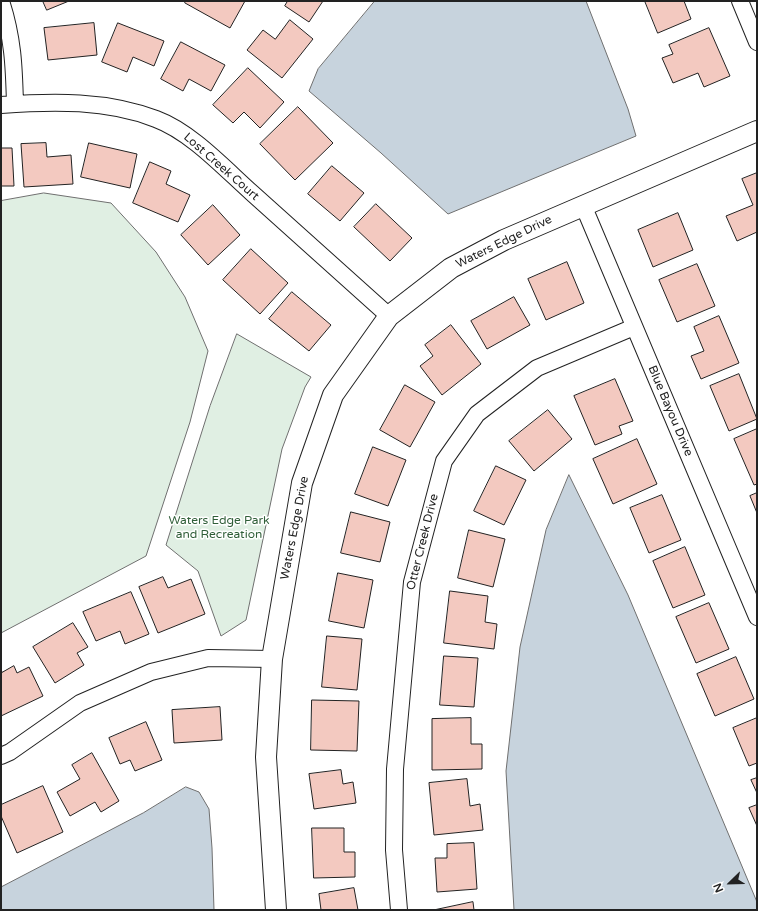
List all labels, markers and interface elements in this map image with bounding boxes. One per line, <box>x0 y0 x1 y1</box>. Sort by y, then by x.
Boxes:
street label: Lost Creek Court <box>180 130 262 204</box>
street label: Waters Edge Drive <box>454 212 554 272</box>
street label: Blue Bayou Drive <box>644 364 696 458</box>
street label: Waters Edge Drive <box>278 475 312 581</box>
street label: Otter Creek Drive <box>404 492 442 592</box>
park label: Waters Edge Park and Recreation <box>168 514 270 542</box>
north arrow <box>710 863 750 903</box>
text: N <box>711 881 726 894</box>

